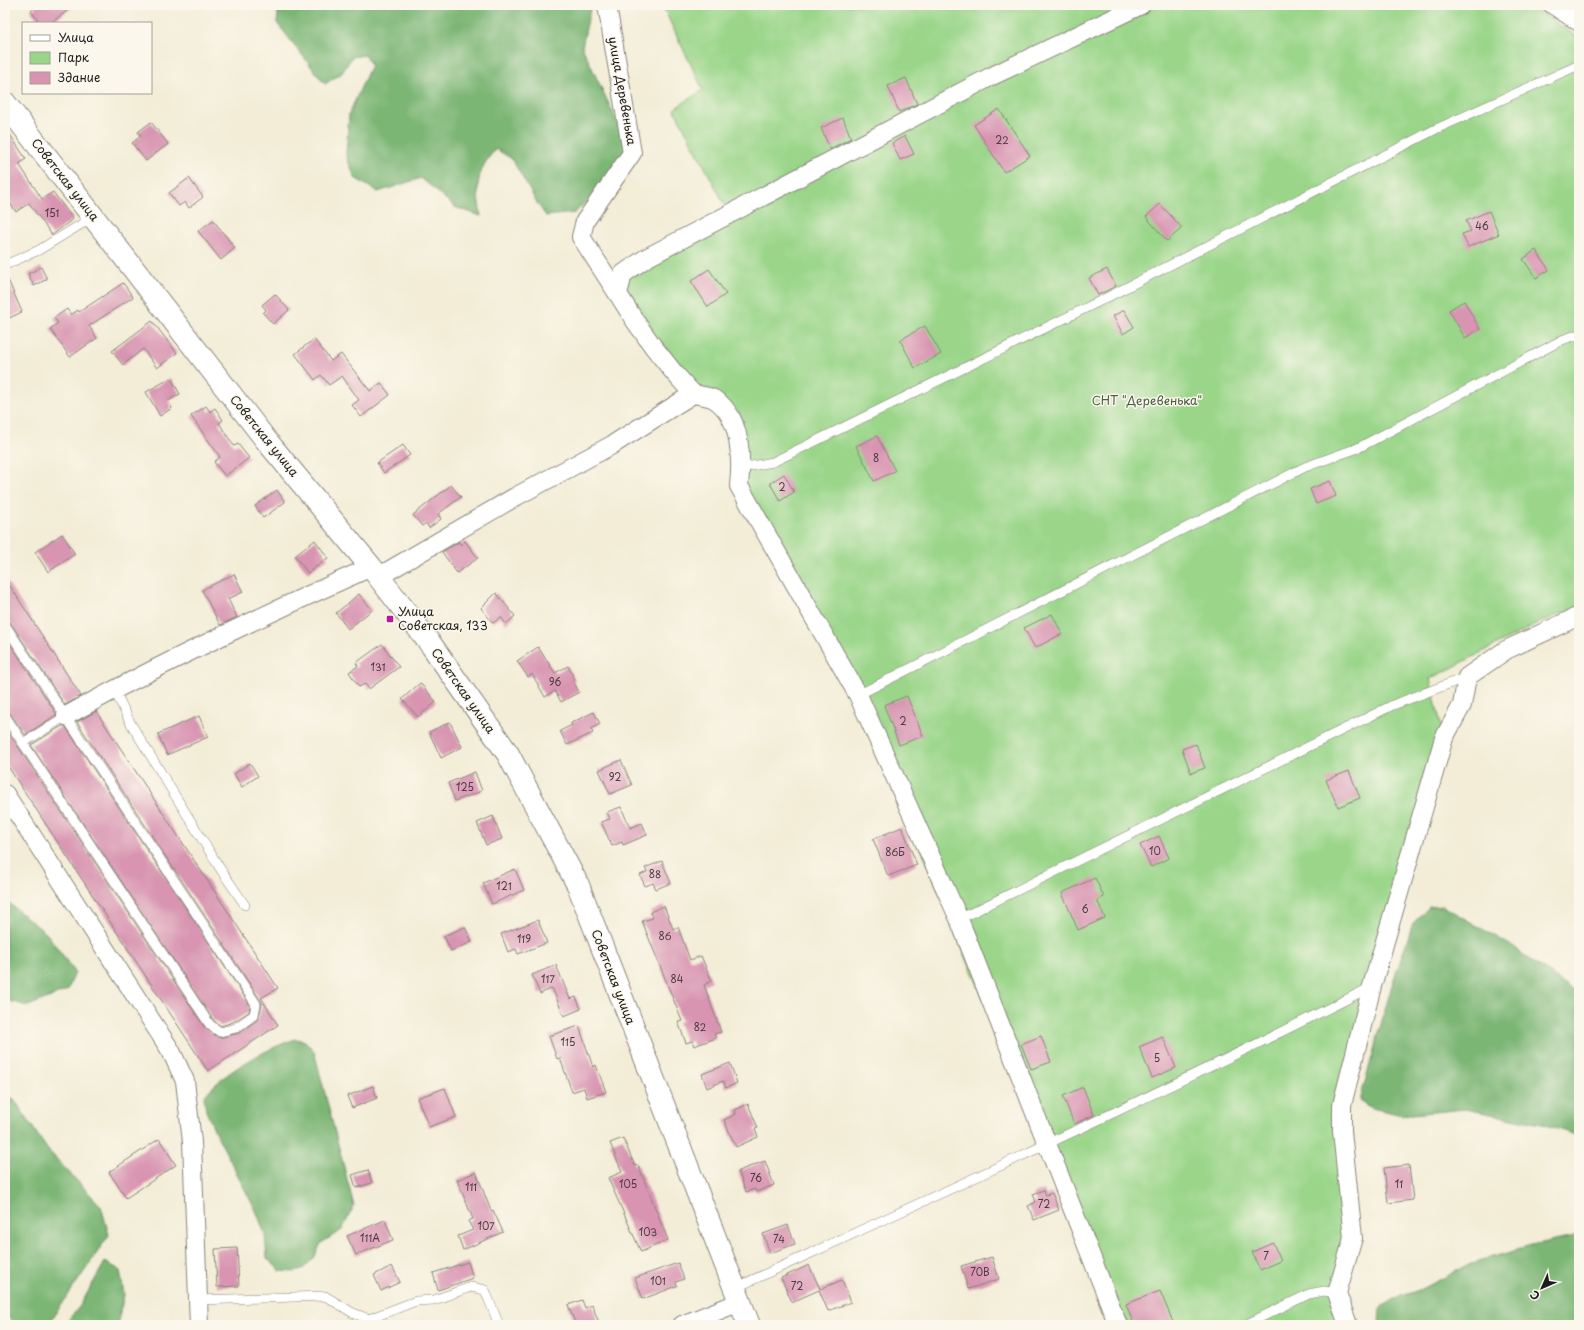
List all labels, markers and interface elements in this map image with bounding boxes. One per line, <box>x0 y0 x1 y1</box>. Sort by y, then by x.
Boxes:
legend <box>22 22 152 94</box>
text: Улица <box>58 28 94 46</box>
street label: улица Деревенька <box>605 35 641 147</box>
text: Парк <box>58 48 90 66</box>
text: Здание <box>58 68 100 86</box>
house number: 22 <box>995 132 1009 147</box>
street label: Советская улица <box>28 134 104 225</box>
house number: 151 <box>45 205 59 220</box>
house number: 46 <box>1475 218 1489 233</box>
street label: Советская улица <box>226 391 304 481</box>
park label: СНТ "Деревенька" <box>1092 391 1202 409</box>
house number: 8 <box>873 450 879 465</box>
house number: 2 <box>778 479 786 494</box>
place label: Улица Советская, 133 <box>398 602 488 634</box>
marker: Улица Советская, 133 <box>385 614 395 624</box>
street label: Советская улица <box>428 644 500 737</box>
house number: 131 <box>371 659 386 674</box>
house number: 96 <box>549 674 561 689</box>
house number: 2 <box>899 713 907 728</box>
house number: 92 <box>609 769 621 784</box>
house number: 125 <box>456 779 474 794</box>
house number: 10 <box>1149 843 1161 858</box>
house number: 86Б <box>885 844 905 859</box>
house number: 88 <box>649 866 661 881</box>
house number: 121 <box>496 878 512 893</box>
house number: 6 <box>1081 901 1089 916</box>
street label: Советская улица <box>587 926 641 1027</box>
house number: 86 <box>659 928 672 943</box>
house number: 119 <box>517 931 531 946</box>
house number: 117 <box>541 971 555 986</box>
house number: 84 <box>671 971 684 986</box>
house number: 82 <box>694 1019 706 1034</box>
house number: 115 <box>561 1034 575 1049</box>
house number: 5 <box>1154 1050 1160 1065</box>
house number: 76 <box>750 1170 762 1185</box>
house number: 105 <box>619 1176 637 1191</box>
house number: 11 <box>1395 1176 1403 1191</box>
house number: 111 <box>465 1179 477 1194</box>
house number: 72 <box>1038 1196 1050 1211</box>
house number: 107 <box>477 1218 495 1233</box>
house number: 103 <box>639 1224 657 1239</box>
house number: 111А <box>360 1230 380 1245</box>
house number: 74 <box>773 1231 785 1246</box>
house number: 7 <box>1263 1248 1269 1263</box>
house number: 70В <box>970 1264 990 1279</box>
north arrow <box>1522 1268 1562 1308</box>
house number: 101 <box>650 1273 666 1288</box>
house number: 72 <box>791 1278 803 1293</box>
text: С <box>1526 1286 1544 1304</box>

